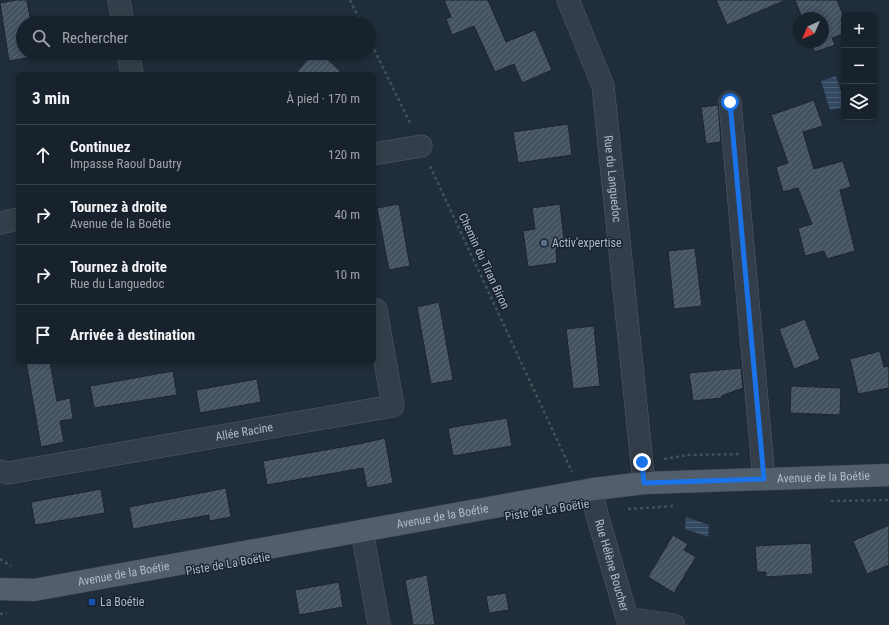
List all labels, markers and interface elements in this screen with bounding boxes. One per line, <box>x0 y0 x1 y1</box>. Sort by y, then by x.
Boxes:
north arrow <box>793 12 829 48</box>
map controls <box>841 12 877 120</box>
button: + <box>841 12 877 48</box>
search box <box>16 16 376 60</box>
icon: search <box>30 27 52 49</box>
text: Rechercher <box>62 29 128 47</box>
button: − <box>841 48 877 84</box>
button: layers <box>841 84 877 120</box>
text: 3 min <box>32 88 70 108</box>
text: À pied · 170 m <box>286 91 360 106</box>
route start <box>721 93 739 111</box>
street label: Rue du Languedoc <box>601 135 624 223</box>
text: Continuez <box>70 138 131 156</box>
icon: ahead <box>32 144 54 166</box>
text: 120 m <box>328 147 360 162</box>
text: Impasse Raoul Dautry <box>70 156 182 171</box>
text: Tournez à droite <box>70 198 167 216</box>
icon: right <box>32 204 54 226</box>
text: 40 m <box>334 207 360 222</box>
street label: Chemin du Tiran Biron <box>456 211 512 311</box>
text: Avenue de la Boétie <box>70 216 171 231</box>
place label: Activ'expertise <box>552 236 622 250</box>
marker: Activ'expertise <box>539 238 549 248</box>
text: Tournez à droite <box>70 258 167 276</box>
icon: right <box>32 264 54 286</box>
text: 10 m <box>334 267 360 282</box>
text: Rue du Languedoc <box>70 276 164 291</box>
icon: arrive <box>32 324 54 346</box>
text: Arrivée à destination <box>70 326 195 344</box>
street label: Allée Racine <box>214 420 275 444</box>
route end <box>633 453 651 471</box>
street label: Avenue de la Boétie <box>777 469 871 486</box>
street label: Piste de La Boëtie <box>504 496 591 524</box>
street label: Avenue de la Boétie <box>395 501 490 531</box>
street label: Rue Hélène Boucher <box>592 518 632 613</box>
street label: Piste de La Boëtie <box>185 550 272 578</box>
street label: Avenue de la Boétie <box>76 559 171 589</box>
place label: La Boétie <box>100 595 145 609</box>
marker: La Boétie <box>87 597 97 607</box>

